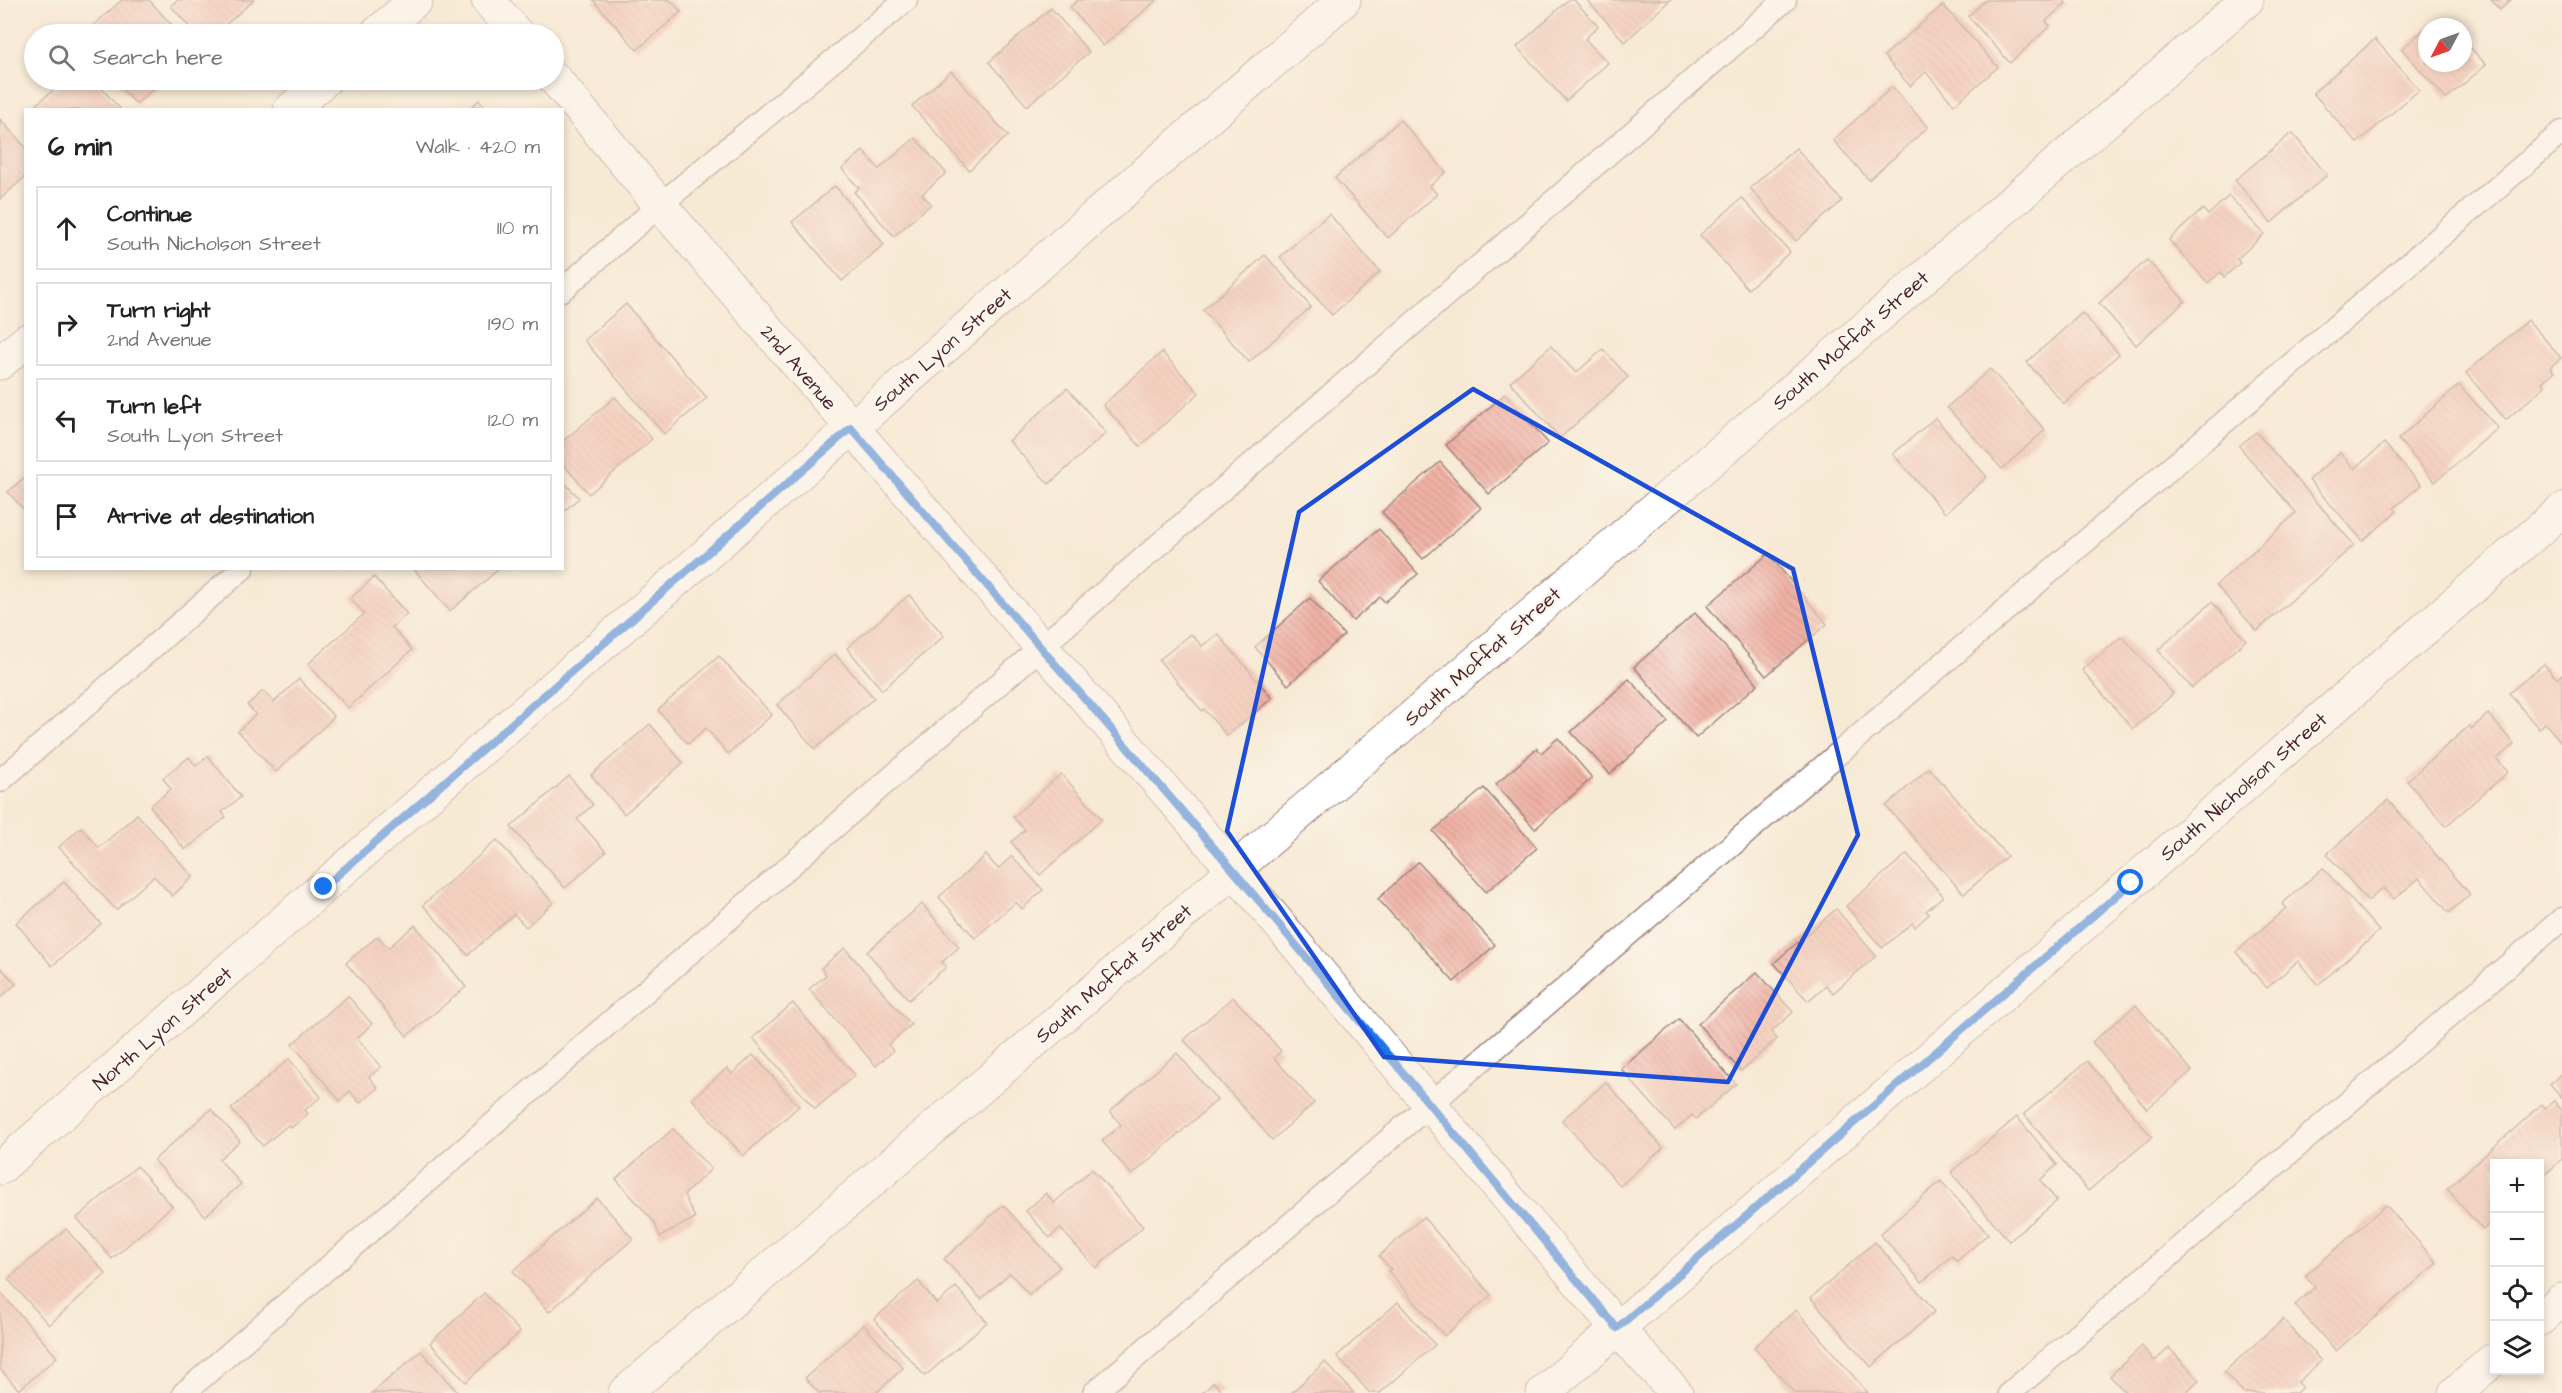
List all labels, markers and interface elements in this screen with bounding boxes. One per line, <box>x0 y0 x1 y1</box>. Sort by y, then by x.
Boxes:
north arrow <box>2418 18 2472 72</box>
search box <box>24 24 564 90</box>
icon: search <box>45 41 78 74</box>
text: Search here <box>93 42 223 73</box>
text: 6 min <box>48 129 112 165</box>
text: Walk · 420 m <box>416 133 540 161</box>
text: Continue <box>107 199 192 230</box>
icon: ahead <box>50 212 83 245</box>
text: 110 m <box>497 214 538 242</box>
text: South Nicholson Street <box>107 230 321 258</box>
street label: South Moffat Street <box>1766 265 1935 417</box>
street label: South Lyon Street <box>867 281 1019 419</box>
text: Turn right <box>107 295 210 326</box>
icon: right <box>50 308 83 341</box>
text: 190 m <box>488 310 538 338</box>
street label: 2nd Avenue <box>753 319 843 416</box>
text: 2nd Avenue <box>107 326 212 354</box>
text: Turn left <box>107 391 201 422</box>
icon: left <box>50 404 83 437</box>
text: 120 m <box>488 406 538 434</box>
text: South Lyon Street <box>107 422 283 450</box>
icon: arrive <box>50 500 83 533</box>
text: Arrive at destination <box>107 501 314 532</box>
street label: South Moffat Street <box>1398 581 1567 733</box>
street label: South Nicholson Street <box>2154 706 2334 867</box>
route start <box>2117 869 2143 895</box>
route end <box>310 873 336 899</box>
street label: South Moffat Street <box>1029 898 1198 1050</box>
street label: North Lyon Street <box>87 960 239 1098</box>
map controls <box>2490 1159 2544 1375</box>
button: + <box>2490 1159 2544 1213</box>
button: − <box>2490 1213 2544 1267</box>
button: locate <box>2490 1267 2544 1321</box>
button: layers <box>2490 1321 2544 1375</box>

